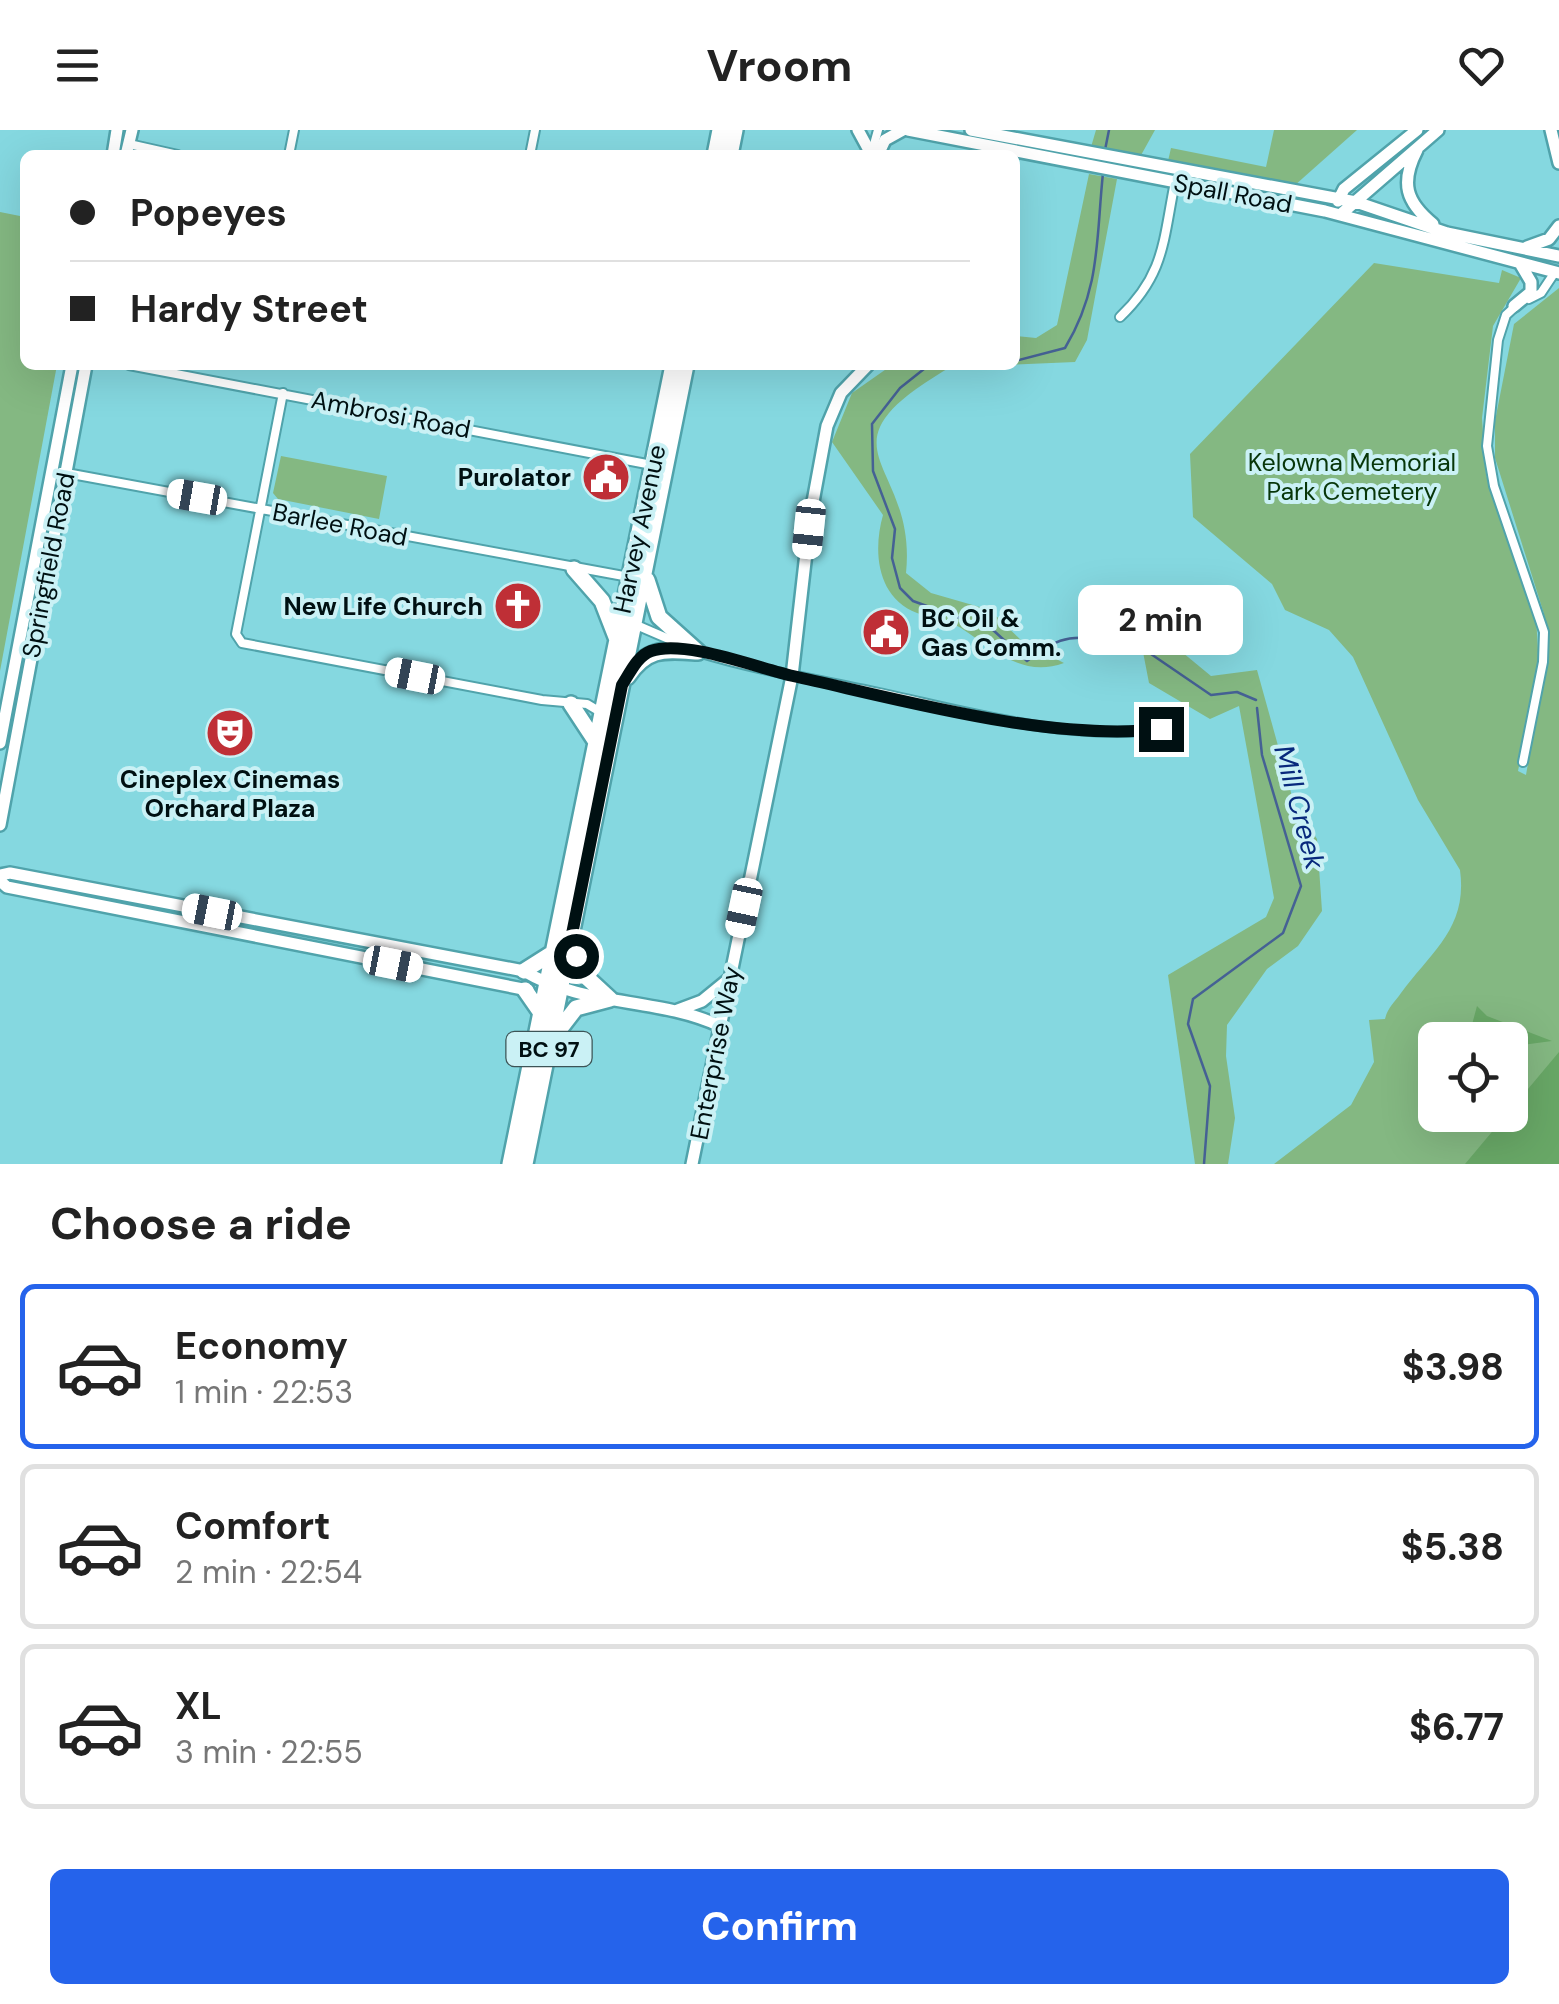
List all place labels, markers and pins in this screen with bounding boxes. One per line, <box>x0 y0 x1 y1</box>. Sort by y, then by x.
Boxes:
public building icon: Purolator <box>580 451 632 503</box>
place label: Purolator <box>458 461 571 494</box>
church icon: New Life Church <box>492 580 544 632</box>
place label: New Life Church <box>283 590 483 623</box>
place label: BC Oil & Gas Comm. <box>921 602 1061 664</box>
public building icon: BC Oil & Gas Comm. <box>860 606 912 658</box>
theatre icon: Cineplex Cinemas Orchard Plaza <box>204 707 256 759</box>
place label: Cineplex Cinemas Orchard Plaza <box>120 763 340 825</box>

